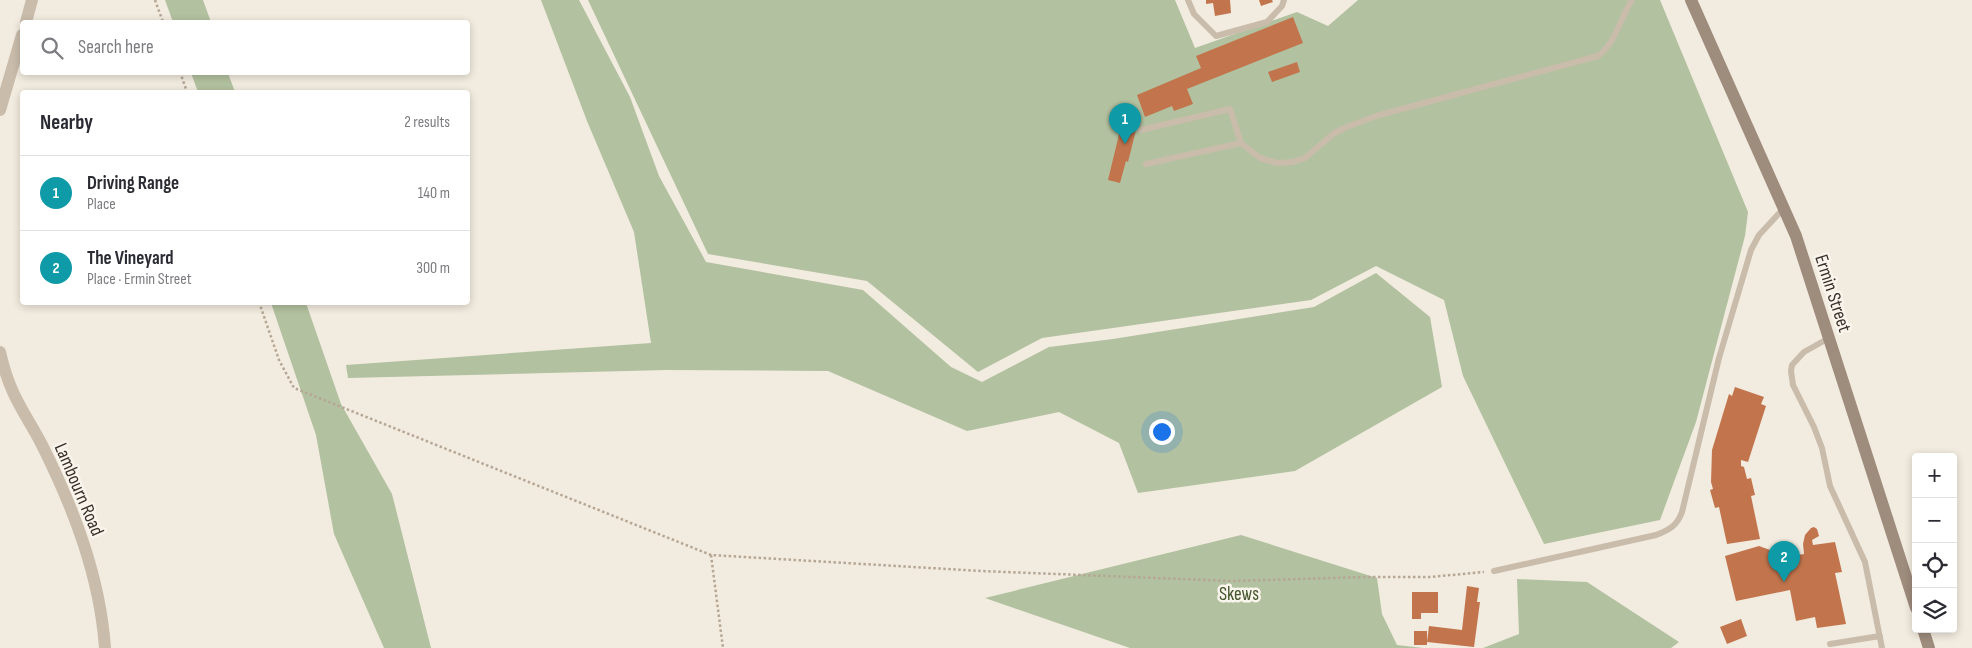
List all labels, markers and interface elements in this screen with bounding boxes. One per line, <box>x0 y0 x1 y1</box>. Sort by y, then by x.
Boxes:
search box <box>20 20 470 75</box>
icon: search <box>38 34 66 62</box>
text: Search here <box>78 36 154 59</box>
pin: 1 <box>1109 103 1141 144</box>
text: Nearby <box>40 110 93 135</box>
text: 2 results <box>404 113 450 132</box>
text: Driving Range <box>87 172 179 195</box>
text: 1 <box>53 184 59 203</box>
text: 140 m <box>418 184 450 203</box>
text: Place <box>87 195 116 214</box>
text: The Vineyard <box>87 247 174 270</box>
street label: Ermin Street <box>1809 252 1856 335</box>
text: 2 <box>52 259 60 278</box>
text: 300 m <box>416 259 450 278</box>
text: Place · Ermin Street <box>87 270 192 289</box>
your location <box>1149 419 1175 445</box>
street label: Lambourn Road <box>49 440 108 539</box>
map controls <box>1912 453 1957 633</box>
button: + <box>1912 453 1957 498</box>
button: − <box>1912 498 1957 543</box>
pin: 2 <box>1768 541 1800 582</box>
button: locate <box>1912 543 1957 588</box>
park label: Skews <box>1219 583 1259 606</box>
button: layers <box>1912 588 1957 633</box>

